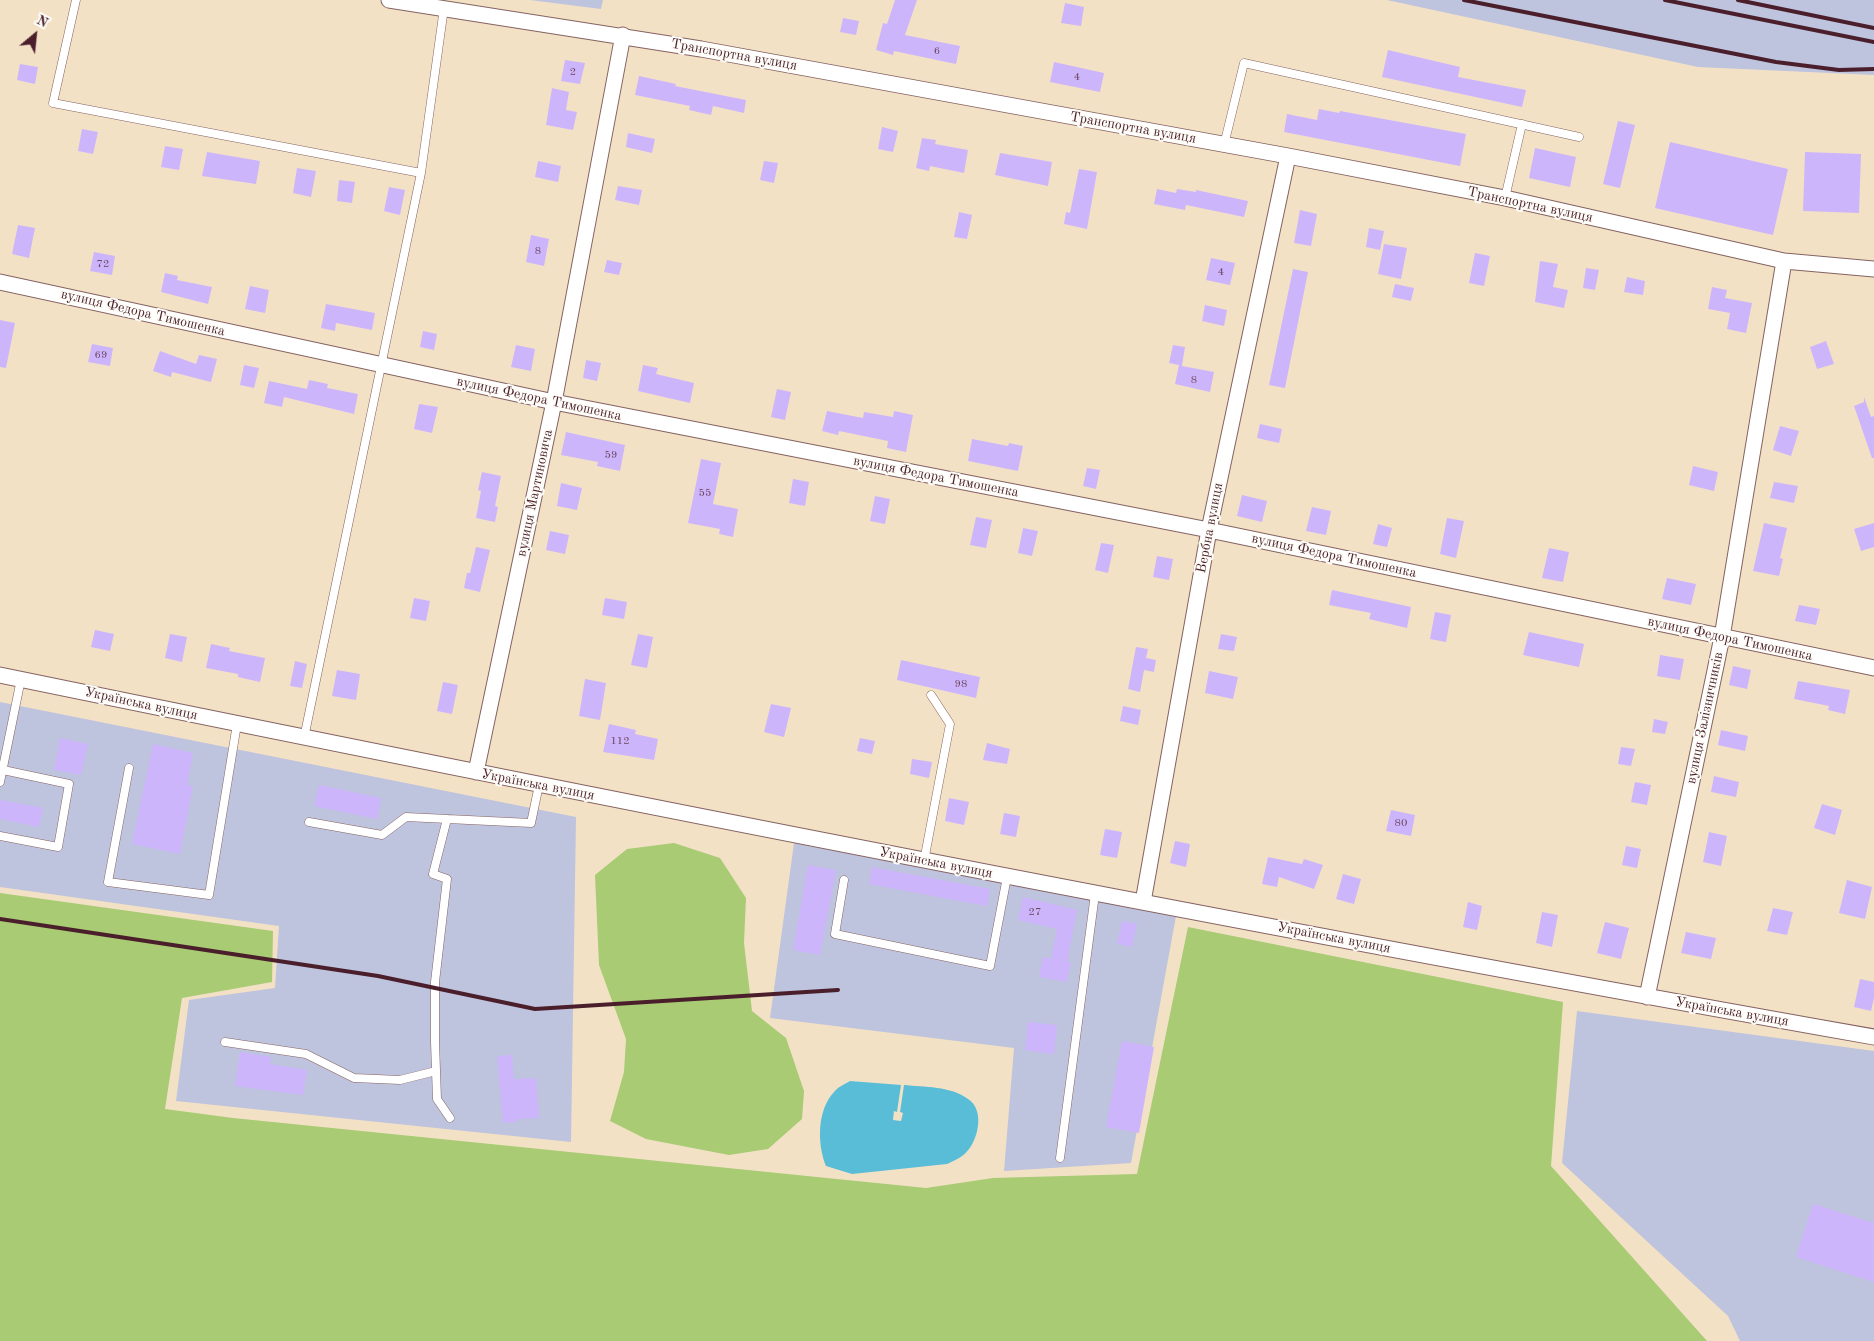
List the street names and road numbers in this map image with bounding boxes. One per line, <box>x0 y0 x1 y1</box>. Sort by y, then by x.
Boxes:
street label: Транспортна вулиця <box>670 36 798 74</box>
street label: Транспортна вулиця <box>1069 109 1197 147</box>
street label: Транспортна вулиця <box>1466 183 1594 227</box>
street label: вулиця Федора Тимошенка <box>59 286 227 340</box>
street label: вулиця Федора Тимошенка <box>455 373 623 425</box>
street label: вулиця Мартиновича <box>513 428 557 558</box>
street label: вулиця Федора Тимошенка <box>852 453 1020 501</box>
street label: Вербна вулиця <box>1193 481 1227 575</box>
street label: вулиця Федора Тимошенка <box>1250 530 1418 582</box>
street label: вулиця Федора Тимошенка <box>1646 613 1814 665</box>
street label: вулиця Залізничників <box>1683 651 1727 785</box>
street label: Українська вулиця <box>83 684 199 724</box>
street label: Українська вулиця <box>480 766 596 804</box>
street label: Українська вулиця <box>878 844 994 882</box>
street label: Українська вулиця <box>1276 919 1392 957</box>
street label: Українська вулиця <box>1674 994 1790 1030</box>

